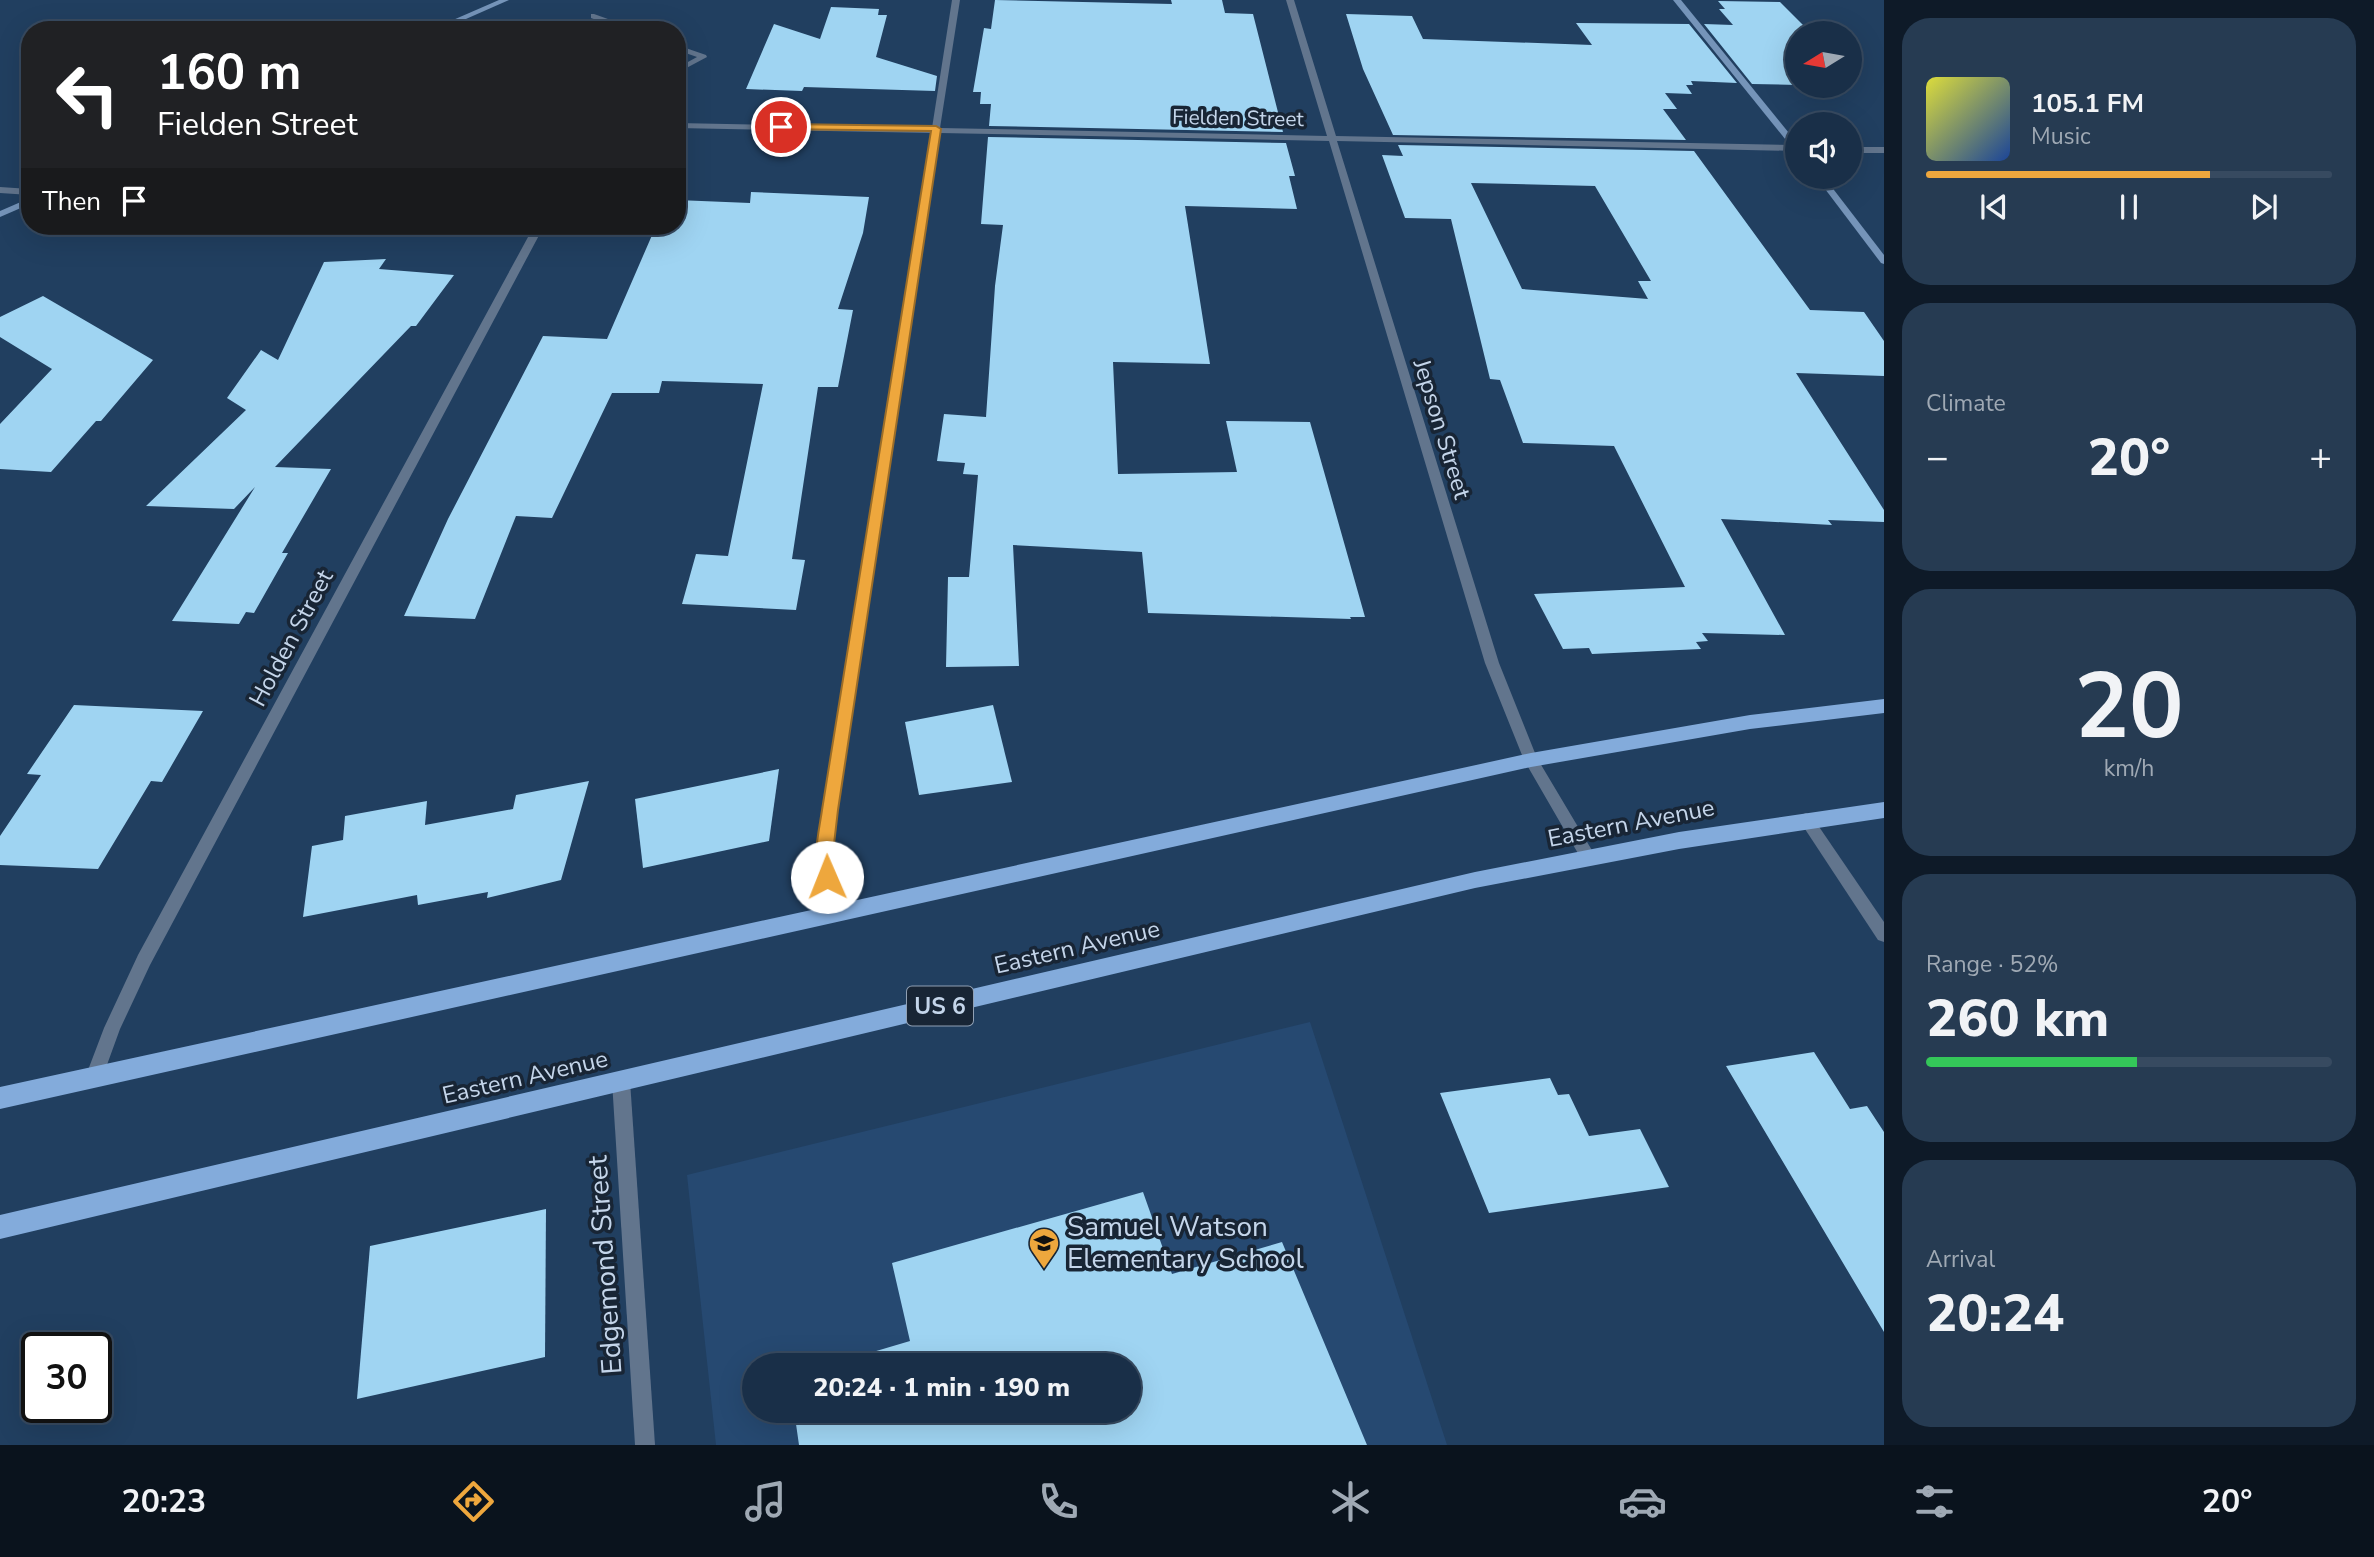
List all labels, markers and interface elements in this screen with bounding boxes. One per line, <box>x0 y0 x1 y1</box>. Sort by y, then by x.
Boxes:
north arrow <box>1785 21 1862 98</box>
map controls <box>1785 21 1862 189</box>
text: 160 m <box>157 39 301 106</box>
icon: left <box>42 49 133 140</box>
text: 105.1 FM <box>2031 86 2144 121</box>
pin <box>751 97 811 157</box>
text: Fielden Street <box>157 103 358 146</box>
street label: Fielden Street <box>1172 103 1305 133</box>
icon: arrive <box>762 108 800 146</box>
button: sound <box>1785 112 1862 189</box>
text: Music <box>2031 121 2091 152</box>
icon: arrive <box>115 182 153 220</box>
text: Then <box>42 184 101 219</box>
icon: previous <box>1975 188 2013 226</box>
icon: pause <box>2110 188 2148 226</box>
icon: next <box>2245 188 2283 226</box>
street label: Jepson Street <box>1405 354 1479 503</box>
text: Climate <box>1926 388 2006 419</box>
text: 20° <box>2088 422 2170 493</box>
text: − <box>1926 432 1949 483</box>
text: + <box>2309 432 2332 483</box>
street label: Holden Street <box>242 563 341 712</box>
text: 20 <box>2074 645 2184 769</box>
text: km/h <box>2104 753 2154 784</box>
street label: Eastern Avenue <box>1545 791 1717 855</box>
position arrow <box>790 840 864 914</box>
street label: Eastern Avenue <box>991 912 1163 982</box>
text: Range · 52% <box>1926 949 2058 980</box>
text: 260 km <box>1926 983 2109 1054</box>
road number: US 6 <box>907 987 973 1026</box>
street label: Eastern Avenue <box>439 1042 611 1112</box>
street label: Edgemond Street <box>578 1154 632 1376</box>
place label: Samuel Watson Elementary School <box>1067 1208 1304 1278</box>
school or university icon: Samuel Watson Elementary School <box>1027 1226 1061 1270</box>
text: Arrival <box>1926 1244 1995 1275</box>
text: 20:24 <box>1926 1278 2064 1349</box>
speed limit sign: 30 <box>21 1332 112 1423</box>
text: 20:24 · 1 min · 190 m <box>813 1370 1070 1405</box>
icon: directions <box>449 1477 498 1526</box>
icon: music <box>741 1477 790 1526</box>
icon: phone <box>1034 1477 1083 1526</box>
icon: climate <box>1326 1477 1375 1526</box>
icon: car <box>1618 1477 1667 1526</box>
icon: filters <box>1910 1477 1959 1526</box>
text: 20:23 <box>122 1480 206 1523</box>
text: 20° <box>2202 1480 2252 1523</box>

